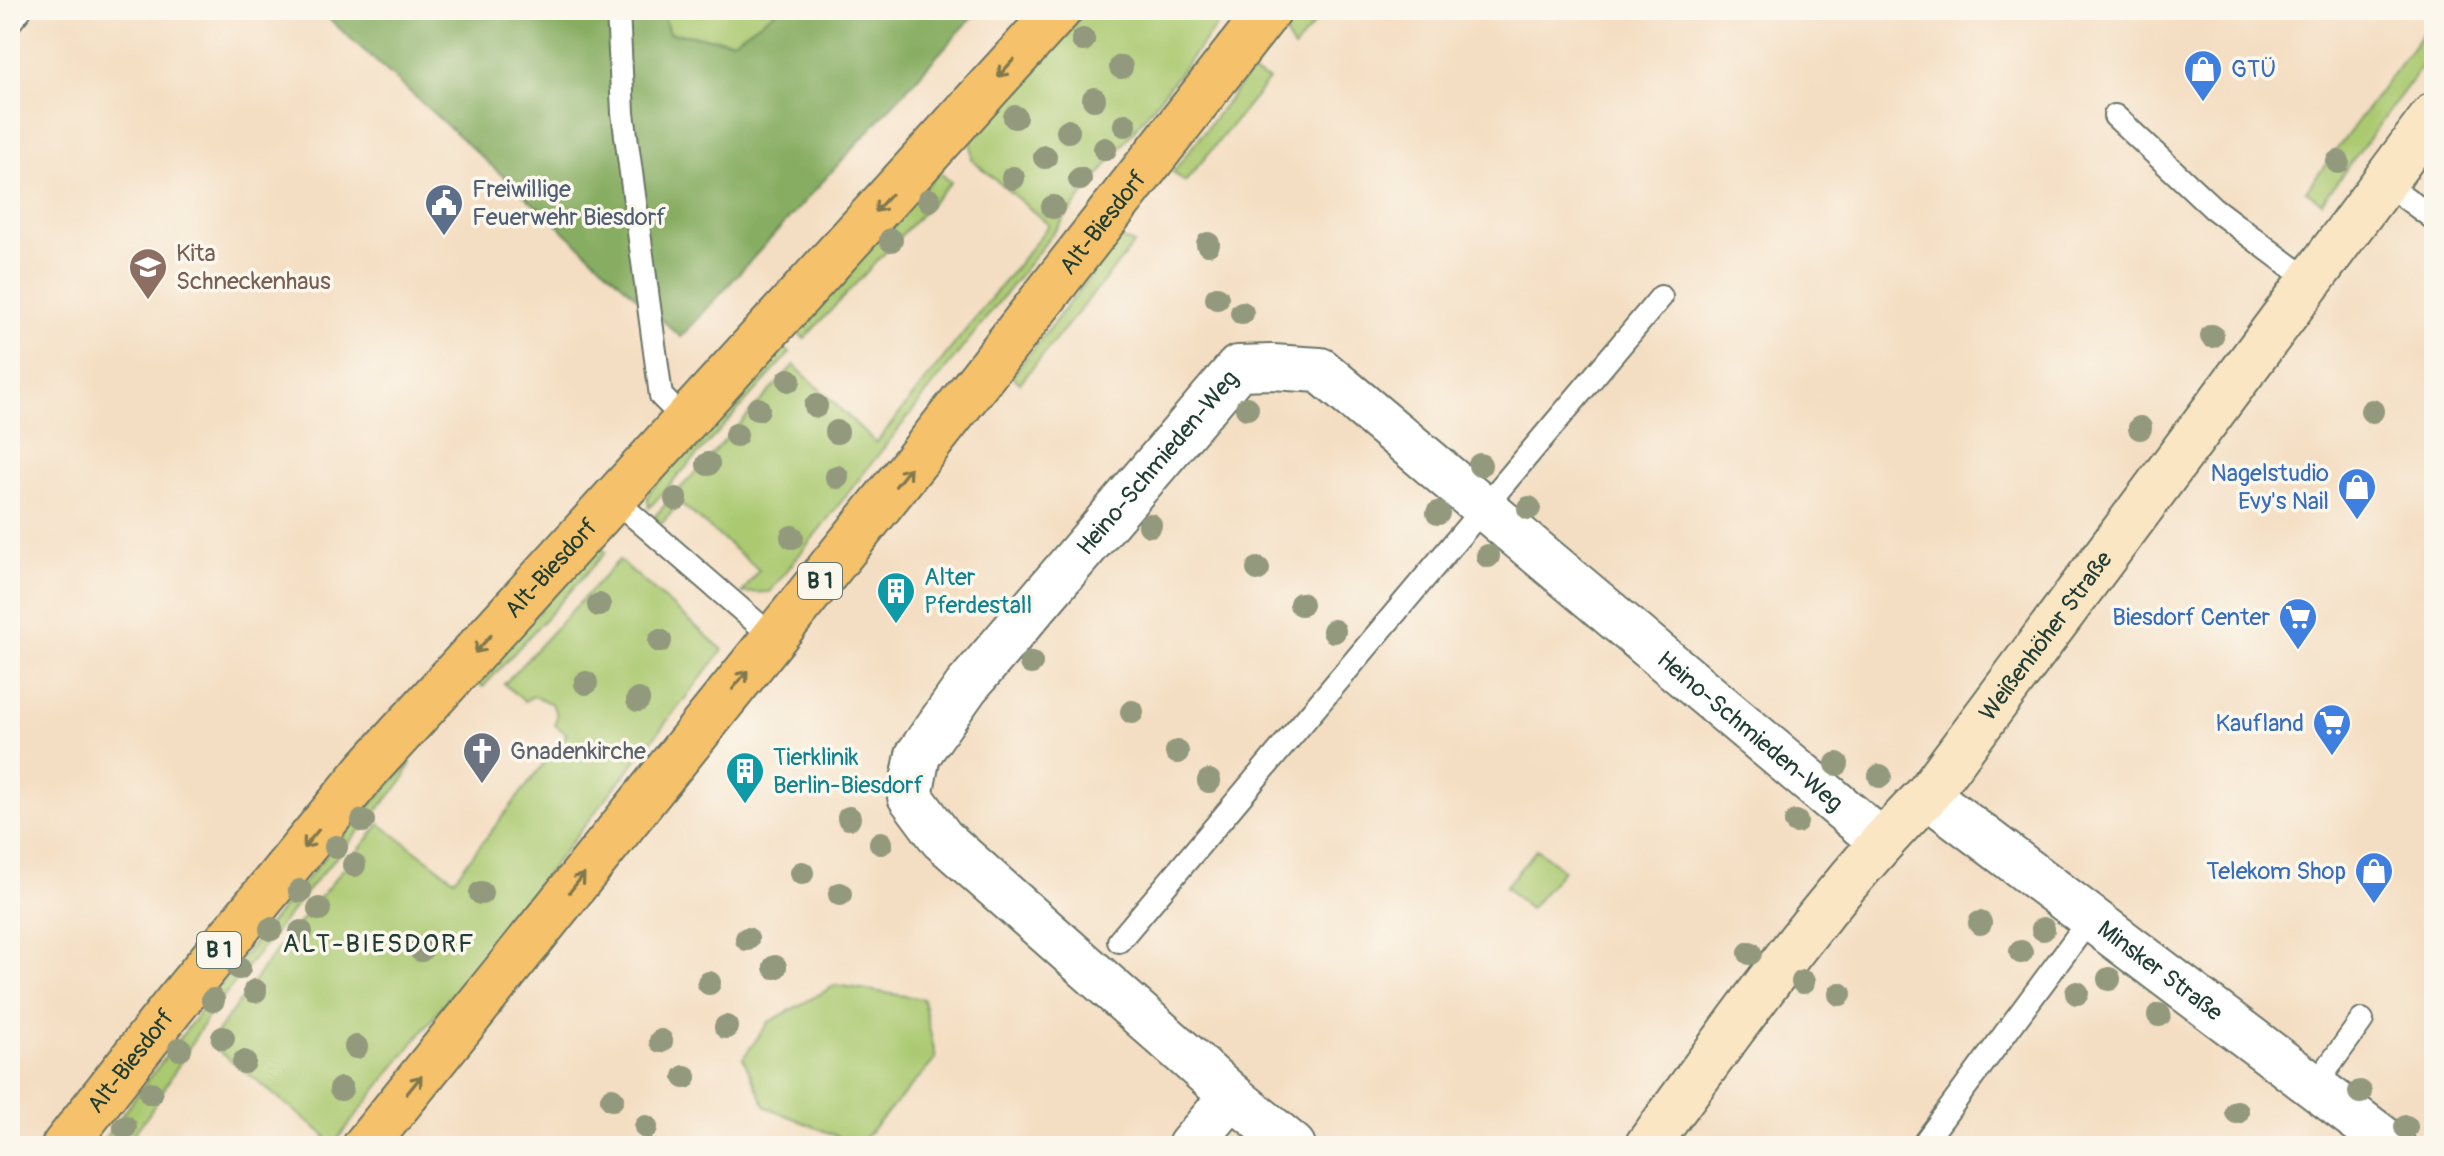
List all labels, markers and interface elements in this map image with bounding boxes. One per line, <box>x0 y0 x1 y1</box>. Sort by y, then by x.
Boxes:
shop icon: GTÜ <box>2182 48 2224 103</box>
place label: GTÜ <box>2231 55 2277 84</box>
one-way arrow <box>998 57 1016 77</box>
street label: Alt-Biesdorf <box>1053 164 1153 280</box>
place label: Freiwillige Feuerwehr Biesdorf <box>472 175 666 232</box>
public building icon: Freiwillige Feuerwehr Biesdorf <box>423 182 465 237</box>
one-way arrow <box>874 193 892 213</box>
place label: Kita Schneckenhaus <box>176 239 331 296</box>
school or university icon: Kita Schneckenhaus <box>127 246 169 301</box>
street label: Heino-Schmieden-Weg <box>1071 364 1244 561</box>
place label: Nagelstudio Evy's Nail <box>2211 459 2329 516</box>
shop icon: Nagelstudio Evy's Nail <box>2336 466 2378 521</box>
one-way arrow <box>894 467 912 488</box>
street label: Alt-Biesdorf <box>498 512 604 624</box>
street label: Weißenhöher Straße <box>1973 545 2118 726</box>
road number: B 1 <box>798 563 842 599</box>
place label: Alter Pferdestall <box>924 563 1032 620</box>
building icon: Alter Pferdestall <box>875 570 917 625</box>
supermarket icon: Biesdorf Center <box>2277 596 2319 651</box>
place label: Biesdorf Center <box>2112 603 2270 632</box>
one-way arrow <box>474 634 493 654</box>
street label: Heino-Schmieden-Weg <box>1651 645 1849 817</box>
one-way arrow <box>731 670 749 691</box>
supermarket icon: Kaufland <box>2311 702 2353 757</box>
place label: Kaufland <box>2216 709 2304 738</box>
church icon: Gnadenkirche <box>461 730 503 785</box>
place label: Gnadenkirche <box>510 737 646 766</box>
place label: Tierklinik Berlin-Biesdorf <box>773 743 924 800</box>
building icon: Tierklinik Berlin-Biesdorf <box>724 750 766 805</box>
one-way arrow <box>302 828 320 849</box>
shop icon: Telekom Shop <box>2353 850 2395 905</box>
place label: Telekom Shop <box>2206 857 2346 886</box>
one-way arrow <box>568 873 586 894</box>
street label: Minsker Straße <box>2092 914 2229 1027</box>
district label: ALT-BIESDORF <box>282 928 476 960</box>
road number: B 1 <box>197 932 241 968</box>
street label: Alt-Biesdorf <box>81 1003 180 1119</box>
one-way arrow <box>405 1075 423 1096</box>

